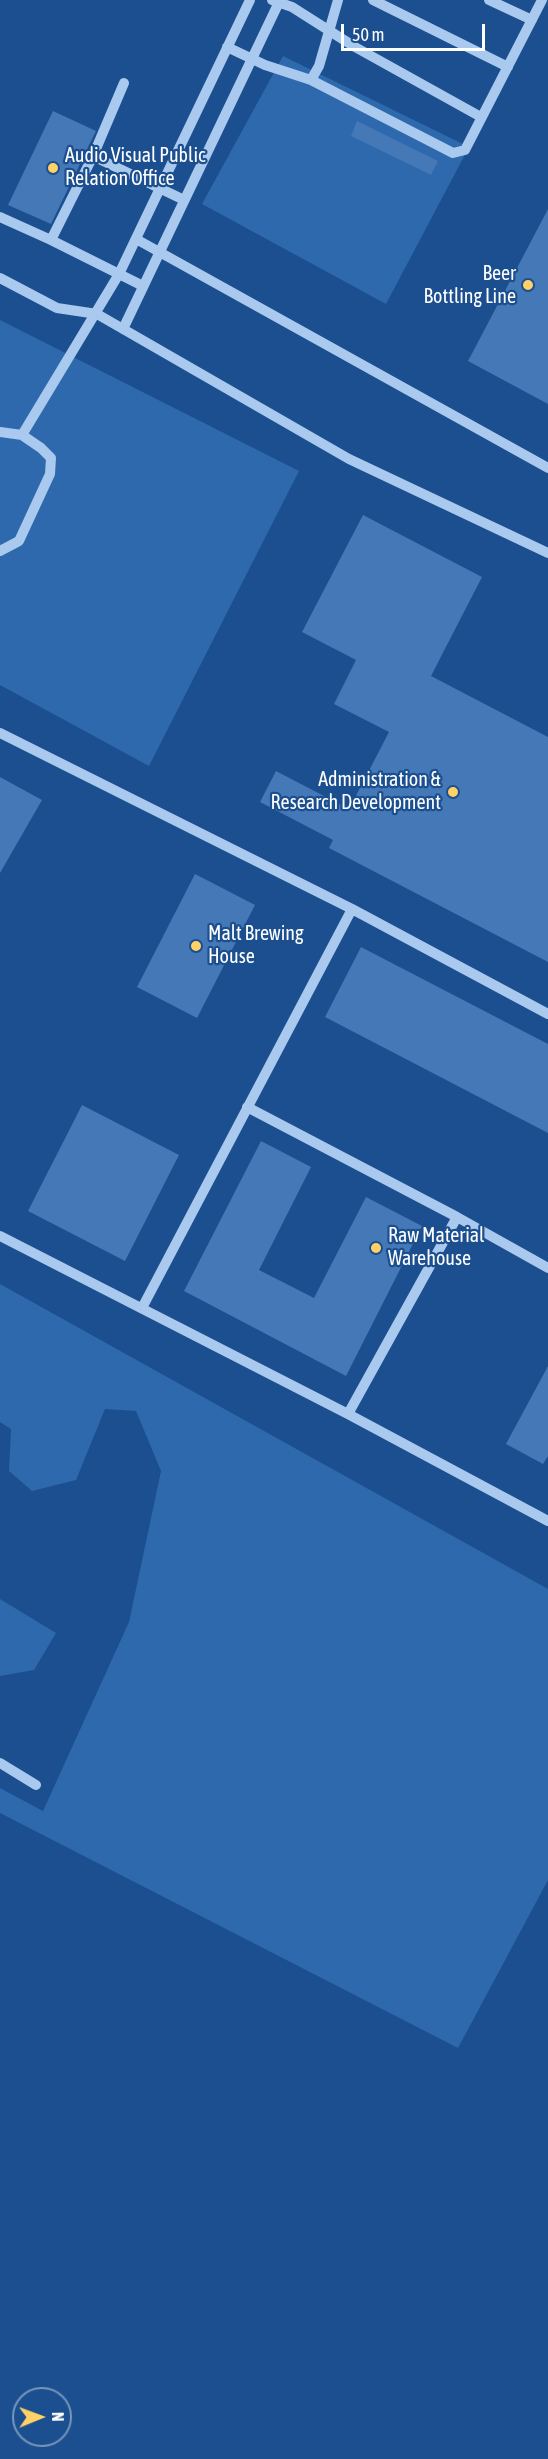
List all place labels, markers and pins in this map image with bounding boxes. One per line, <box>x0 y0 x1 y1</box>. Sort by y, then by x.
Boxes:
place label: Audio Visual Public Relation Office <box>65 144 205 191</box>
marker: Audio Visual Public Relation Office <box>46 161 60 175</box>
place label: Beer Bottling Line <box>424 262 516 309</box>
marker: Beer Bottling Line <box>521 278 535 292</box>
place label: Administration & Research Development <box>271 768 441 815</box>
marker: Administration & Research Development <box>446 785 460 799</box>
place label: Malt Brewing House <box>208 922 304 969</box>
marker: Malt Brewing House <box>189 939 203 953</box>
place label: Raw Material Warehouse <box>388 1224 484 1271</box>
marker: Raw Material Warehouse <box>369 1241 383 1255</box>

